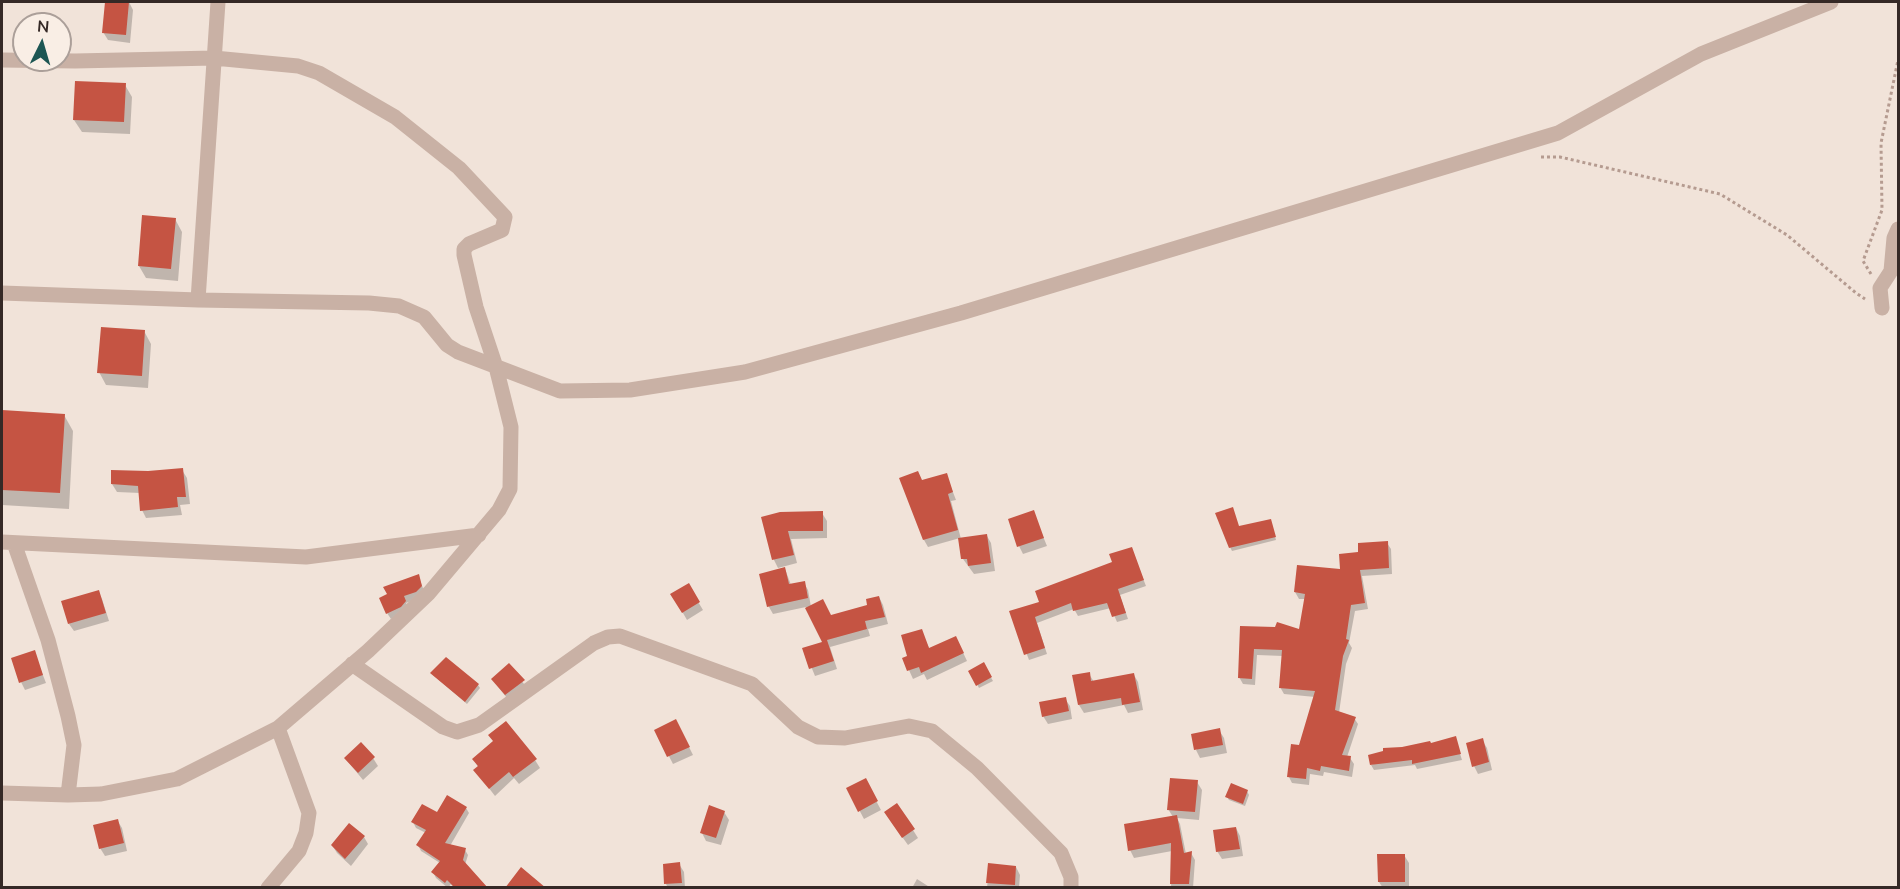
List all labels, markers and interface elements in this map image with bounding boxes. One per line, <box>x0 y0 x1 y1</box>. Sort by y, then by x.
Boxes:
north arrow <box>12 12 72 72</box>
text: N <box>36 16 50 37</box>

